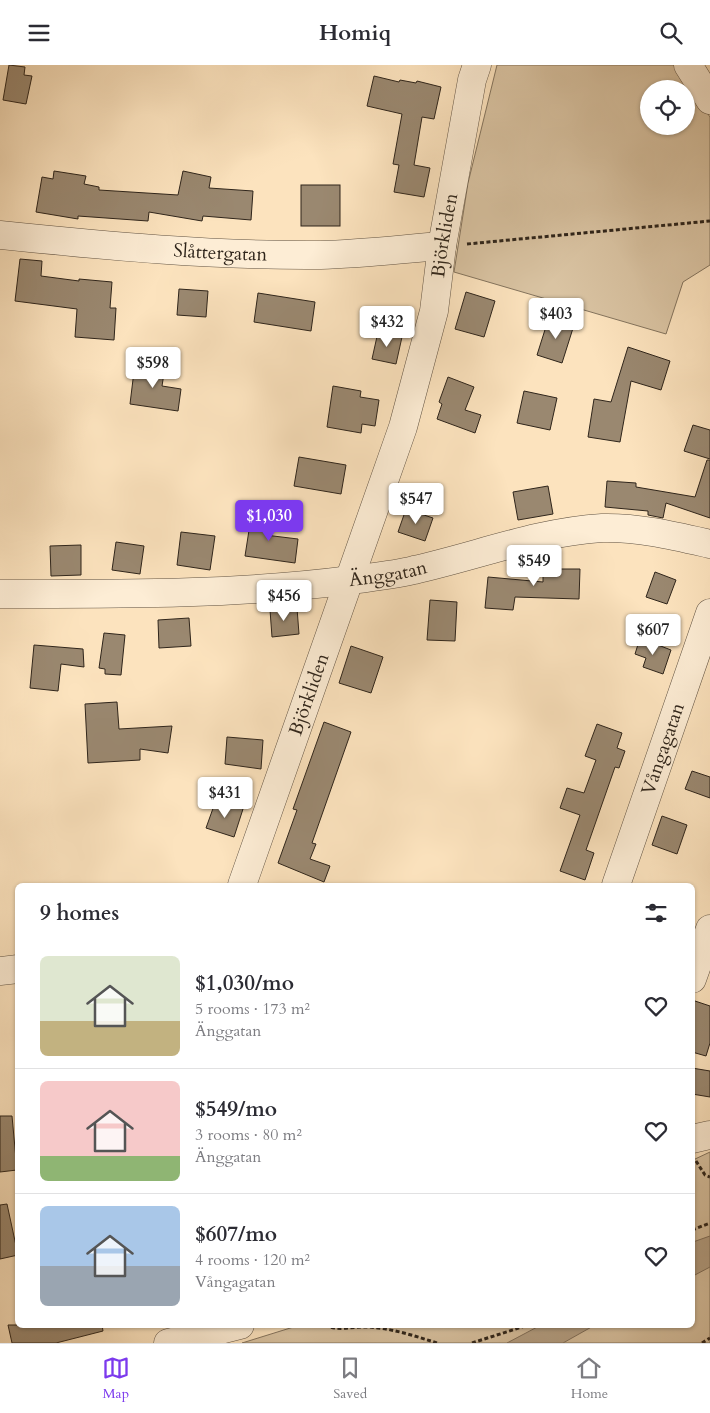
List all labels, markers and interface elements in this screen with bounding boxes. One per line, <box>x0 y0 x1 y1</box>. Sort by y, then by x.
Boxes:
text: Homiq <box>319 18 391 48</box>
icon: menu <box>25 19 53 47</box>
icon: search <box>657 19 685 47</box>
map controls <box>640 80 695 135</box>
button: locate <box>640 80 695 135</box>
street label: Björkliden <box>425 191 464 279</box>
street label: Slåttergatan <box>172 237 268 268</box>
pin: $403 <box>526 297 586 340</box>
text: $403 <box>540 303 572 325</box>
pin: $432 <box>357 305 417 348</box>
text: $432 <box>371 311 403 333</box>
pin: $598 <box>123 347 183 389</box>
text: $598 <box>137 352 169 374</box>
pin: $547 <box>386 483 446 525</box>
text: $547 <box>400 488 432 510</box>
pin: $1,030 <box>228 499 310 542</box>
text: $1,030 <box>246 505 292 527</box>
pin: $549 <box>504 545 564 587</box>
text: $549 <box>518 550 550 572</box>
street label: Änggatan <box>347 554 430 593</box>
pin: $456 <box>254 579 314 622</box>
text: $456 <box>268 585 300 607</box>
pin: $607 <box>623 613 683 656</box>
text: $607 <box>637 619 669 641</box>
street label: Björkliden <box>283 650 335 739</box>
street label: Vångagatan <box>635 699 691 798</box>
pin: $431 <box>195 777 255 819</box>
text: $431 <box>209 782 241 804</box>
text: 9 homes <box>40 899 119 928</box>
icon: filters <box>642 899 670 927</box>
text: $1,030/mo <box>195 969 294 998</box>
icon: home <box>80 976 140 1036</box>
icon: heart <box>642 992 670 1020</box>
text: 5 rooms · 173 m² <box>195 998 310 1020</box>
text: Änggatan <box>195 1020 261 1042</box>
text: $549/mo <box>195 1095 277 1124</box>
icon: home <box>80 1101 140 1161</box>
icon: heart <box>642 1117 670 1145</box>
text: 3 rooms · 80 m² <box>195 1124 302 1146</box>
text: Änggatan <box>195 1146 261 1168</box>
text: $607/mo <box>195 1220 277 1249</box>
icon: home <box>80 1226 140 1286</box>
icon: heart <box>642 1242 670 1270</box>
text: 4 rooms · 120 m² <box>195 1249 310 1271</box>
text: Vångagatan <box>195 1271 276 1293</box>
tab: Map <box>102 1354 130 1403</box>
tab: Saved <box>333 1354 367 1403</box>
tab: Home <box>571 1354 608 1403</box>

